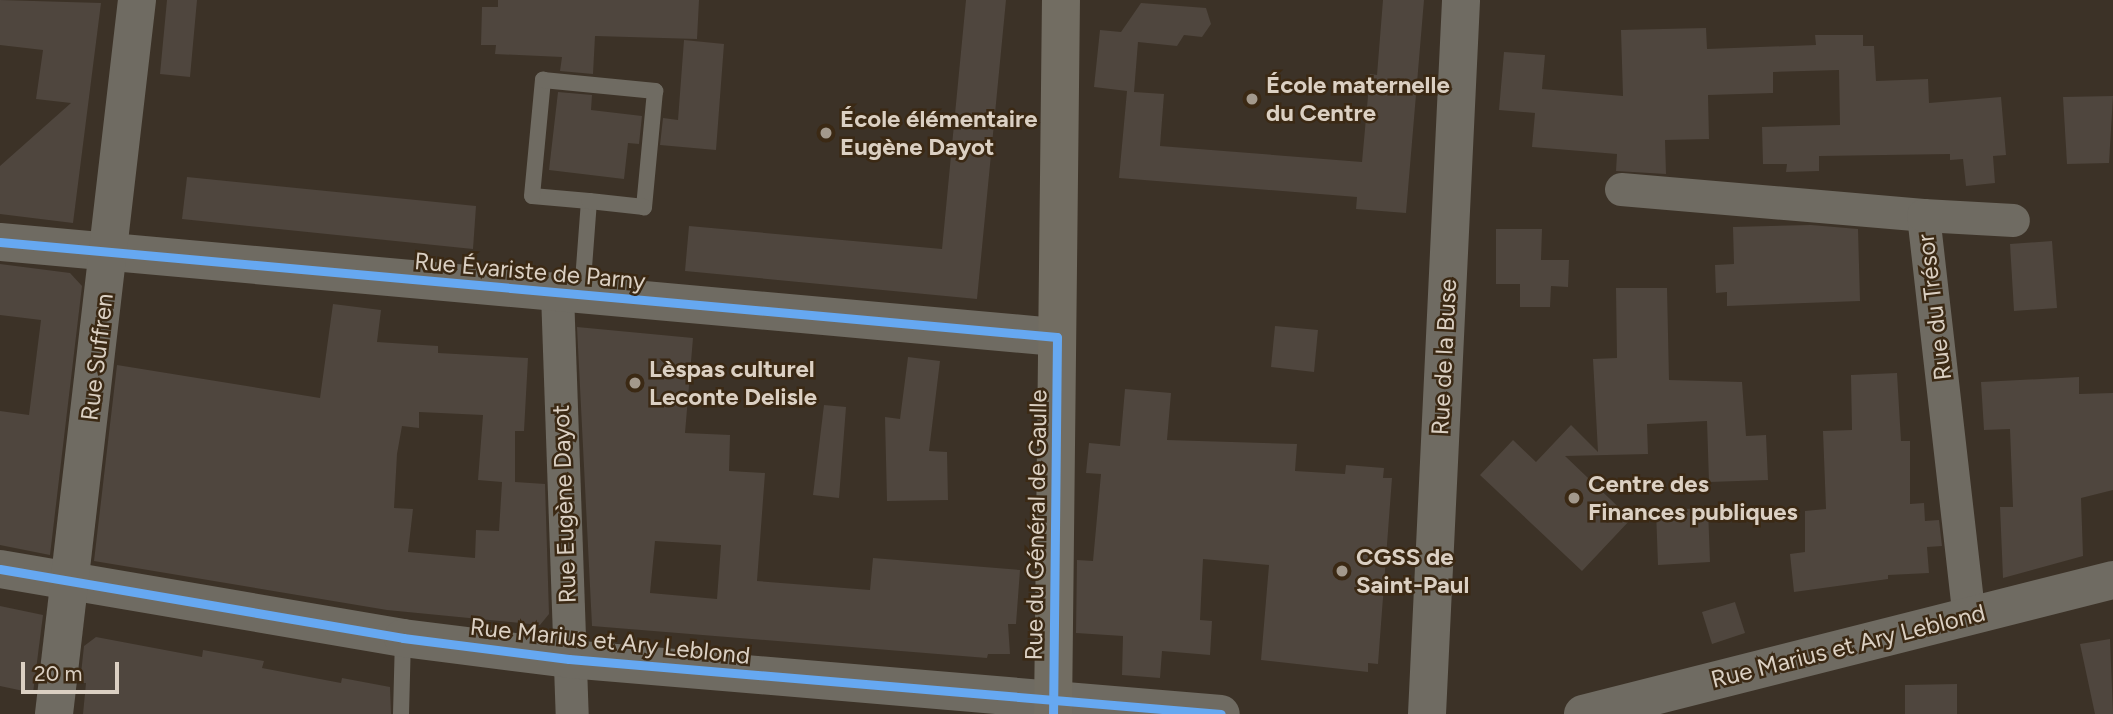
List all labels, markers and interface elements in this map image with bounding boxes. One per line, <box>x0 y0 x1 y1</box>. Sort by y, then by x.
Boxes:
place label: École maternelle du Centre <box>1266 71 1450 127</box>
marker: École maternelle du Centre <box>1244 91 1260 107</box>
place label: École élémentaire Eugène Dayot <box>840 105 1037 161</box>
marker: École élémentaire Eugène Dayot <box>818 125 834 141</box>
street label: Rue du Trésor <box>1911 232 1957 382</box>
street label: Rue Évariste de Parny <box>413 247 647 295</box>
street label: Rue de la Buse <box>1426 278 1462 436</box>
street label: Rue Suffren <box>75 292 119 422</box>
place label: Lèspas culturel Leconte Delisle <box>649 355 817 411</box>
marker: Lèspas culturel Leconte Delisle <box>627 375 643 391</box>
street label: Rue du Général de Gaulle <box>1019 389 1053 661</box>
street label: Rue Eugène Dayot <box>546 404 582 604</box>
place label: Centre des Finances publiques <box>1588 470 1798 526</box>
marker: Centre des Finances publiques <box>1566 490 1582 506</box>
place label: CGSS de Saint-Paul <box>1356 543 1469 599</box>
marker: CGSS de Saint-Paul <box>1334 563 1350 579</box>
street label: Rue Marius et Ary Leblond <box>1708 598 1988 694</box>
street label: Rue Marius et Ary Leblond <box>469 612 751 670</box>
scale bar <box>24 648 122 692</box>
text: 20 m <box>34 661 82 686</box>

